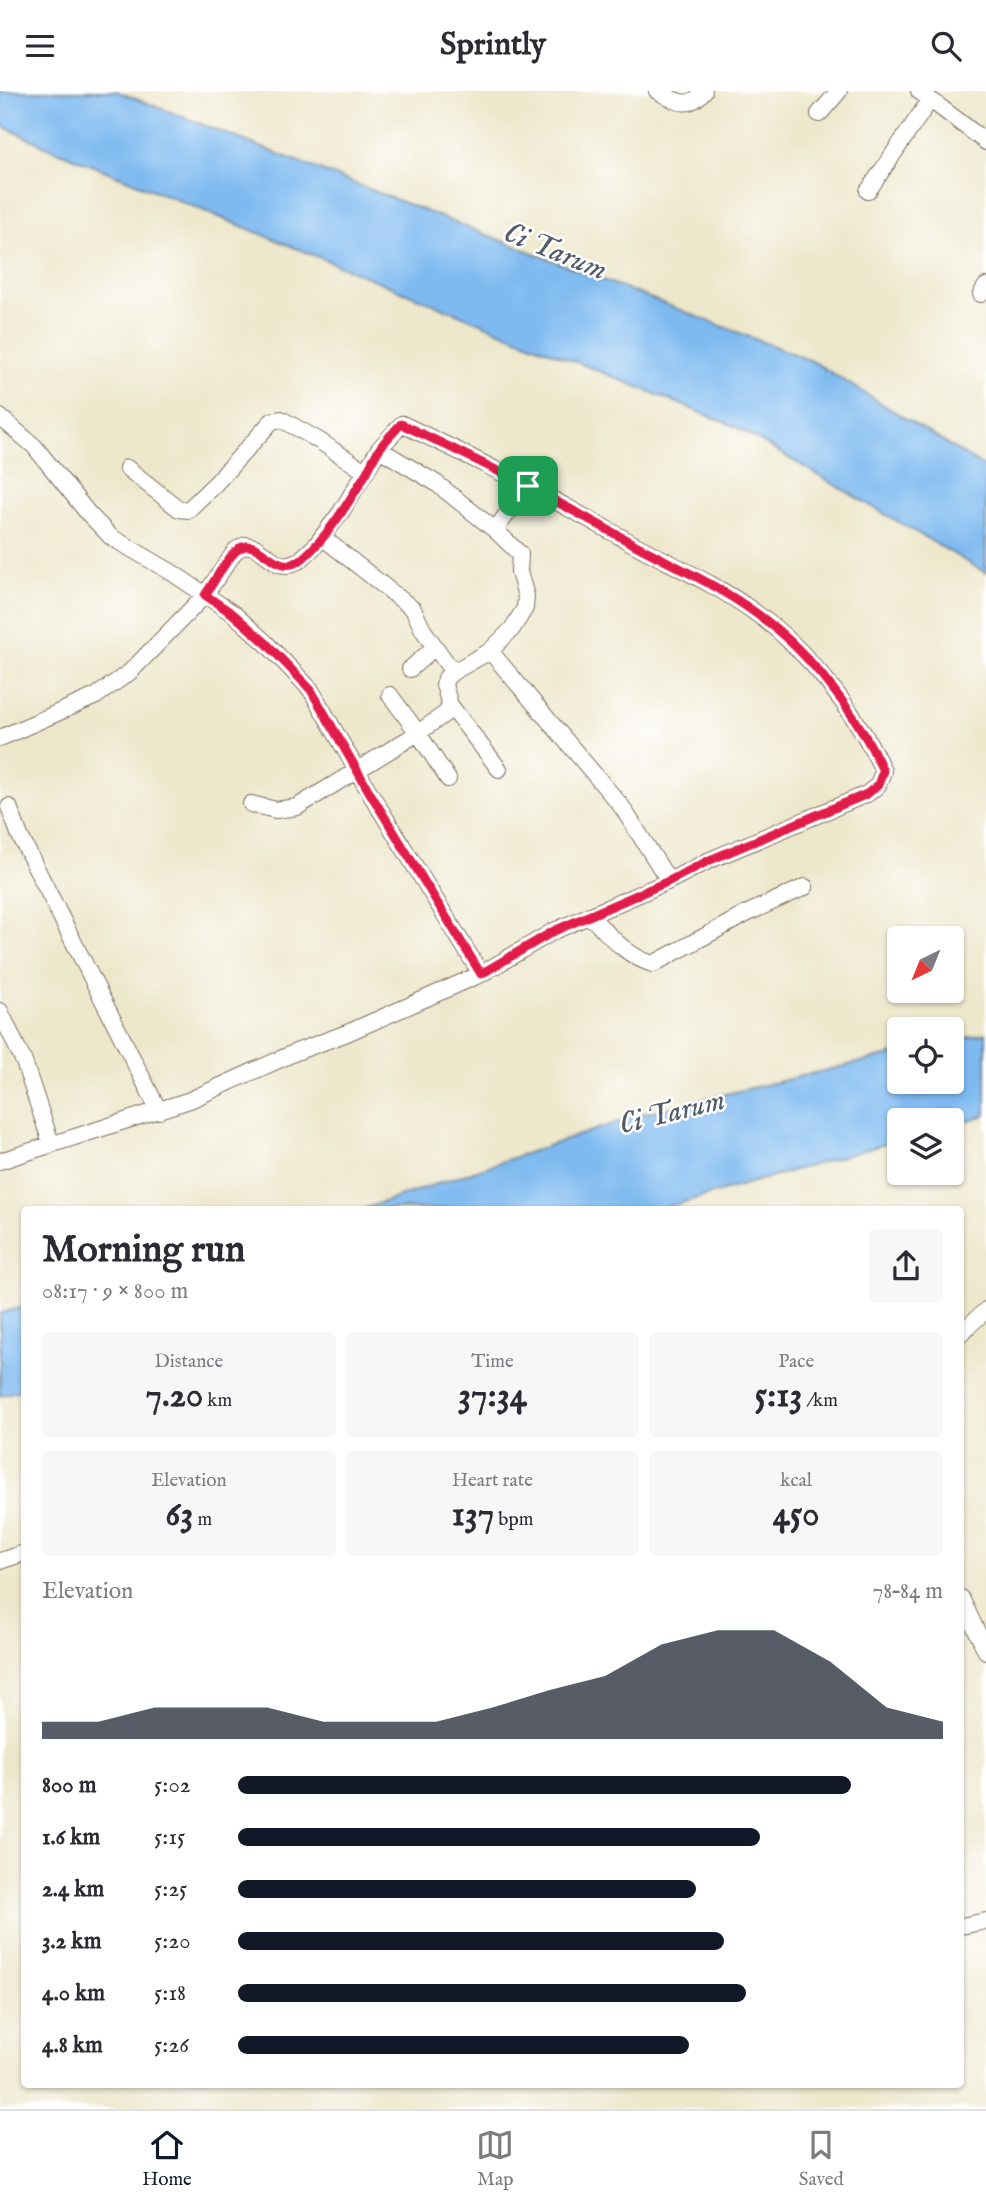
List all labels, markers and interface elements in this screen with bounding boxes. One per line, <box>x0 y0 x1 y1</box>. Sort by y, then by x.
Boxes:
text: Sprintly <box>440 25 546 66</box>
icon: menu <box>21 27 59 65</box>
icon: search <box>927 27 965 65</box>
water label: Ci Tarum <box>498 214 612 290</box>
pin <box>498 456 558 516</box>
icon: arrive <box>509 467 547 505</box>
north arrow <box>887 926 964 1003</box>
map controls <box>887 926 964 1185</box>
button: locate <box>887 1017 964 1094</box>
water label: Ci Tarum <box>615 1081 729 1145</box>
button: layers <box>887 1108 964 1185</box>
text: Morning run <box>42 1227 245 1275</box>
button: share <box>869 1229 943 1303</box>
text: 08:17 · 9 × 800 m <box>42 1277 188 1306</box>
text: Distance <box>154 1350 223 1374</box>
text: Time <box>471 1350 514 1374</box>
text: Pace <box>778 1350 814 1374</box>
text: 7.20 <box>146 1374 203 1419</box>
text: 37:34 <box>458 1374 527 1419</box>
text: 5:13 <box>754 1374 802 1419</box>
text: km <box>203 1389 232 1413</box>
text: /km <box>802 1389 838 1413</box>
text: Elevation <box>151 1469 227 1493</box>
text: Heart rate <box>452 1469 533 1493</box>
text: kcal <box>780 1469 812 1493</box>
text: 63 <box>165 1493 193 1538</box>
text: 137 <box>452 1493 494 1538</box>
text: 450 <box>773 1493 820 1538</box>
text: m <box>193 1508 212 1532</box>
text: bpm <box>494 1508 533 1532</box>
text: Elevation <box>42 1577 133 1606</box>
text: 78–84 m <box>872 1577 943 1606</box>
text: 800 m <box>42 1771 96 1800</box>
text: 5:02 <box>154 1771 191 1800</box>
text: 1.6 km <box>42 1823 100 1852</box>
text: 5:15 <box>154 1823 185 1852</box>
text: 2.4 km <box>42 1875 104 1904</box>
text: 5:25 <box>154 1875 187 1904</box>
text: 3.2 km <box>42 1927 101 1956</box>
text: 5:20 <box>154 1927 191 1956</box>
text: 4.0 km <box>42 1979 105 2008</box>
text: 5:18 <box>154 1979 186 2008</box>
text: 4.8 km <box>42 2031 103 2060</box>
text: 5:26 <box>154 2031 189 2060</box>
tab: Home <box>142 2126 192 2192</box>
tab: Map <box>476 2126 514 2192</box>
tab: Saved <box>799 2126 844 2192</box>

